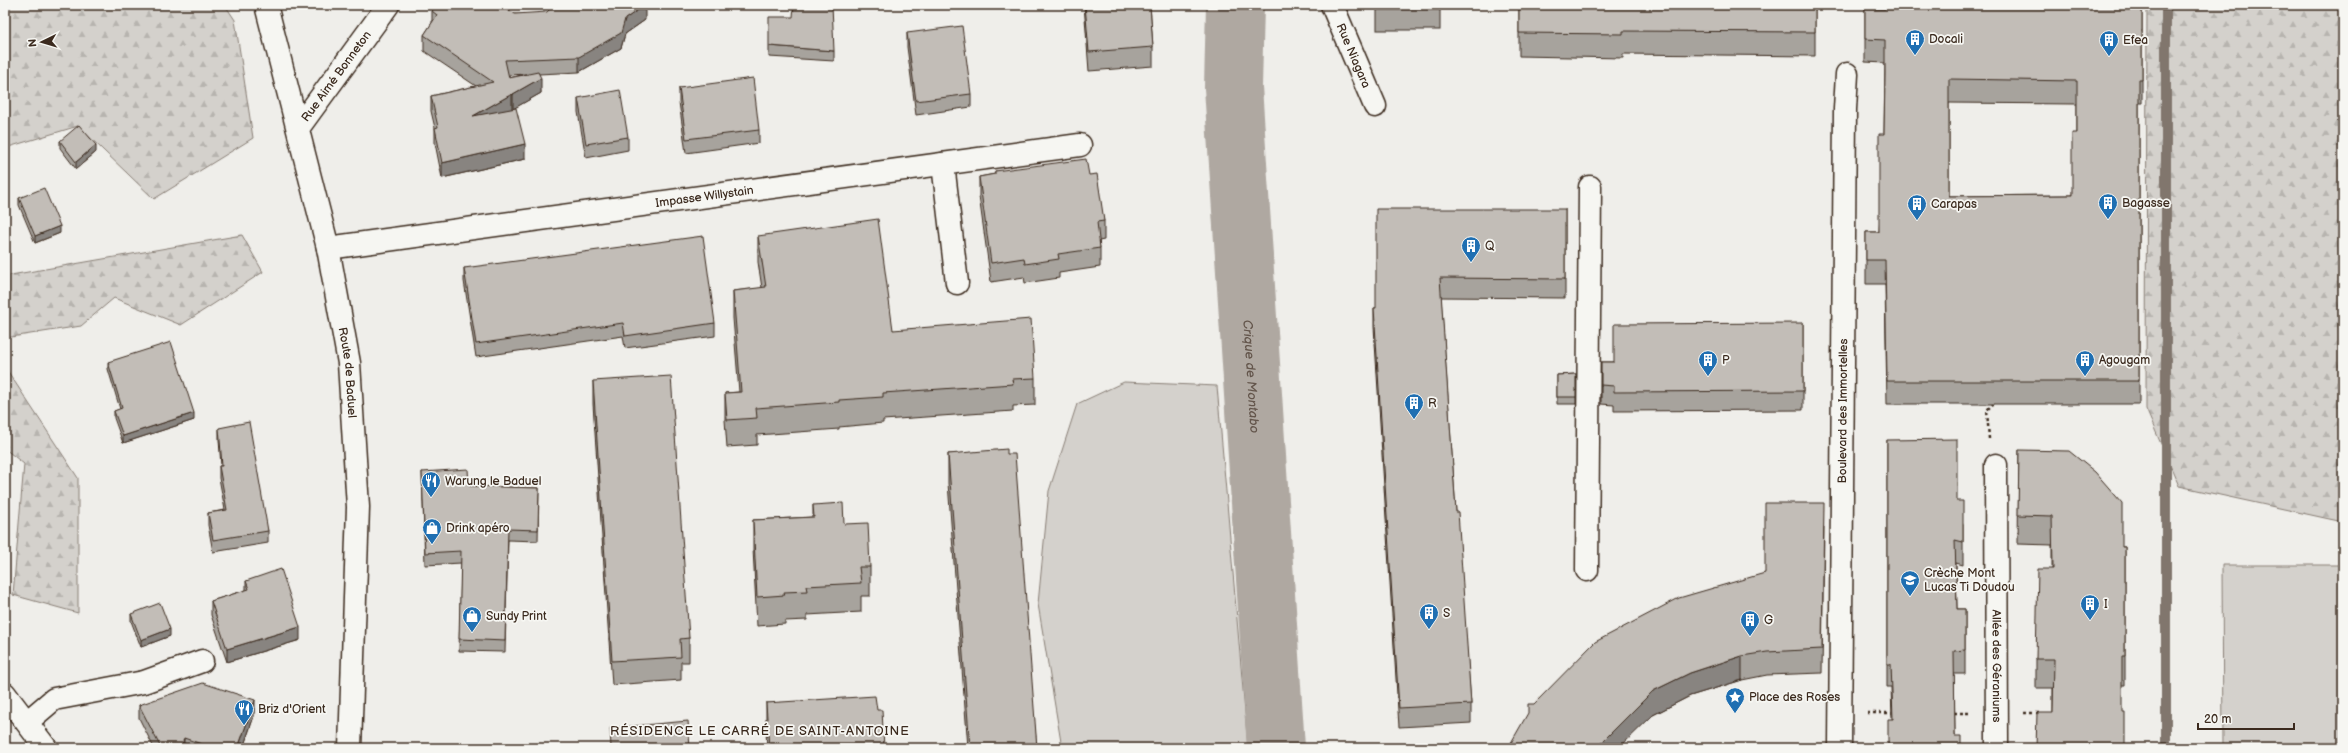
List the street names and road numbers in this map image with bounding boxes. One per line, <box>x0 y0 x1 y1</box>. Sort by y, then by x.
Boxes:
street label: Rue Niagara <box>1333 21 1374 91</box>
street label: Rue Aimé Bonneton <box>298 28 375 125</box>
street label: Impasse Willystain <box>655 183 755 211</box>
street label: Route de Baduel <box>335 326 359 418</box>
street label: Boulevard des Immortelles <box>1835 338 1851 484</box>
street label: Allée des Géraniums <box>1989 610 2004 722</box>

